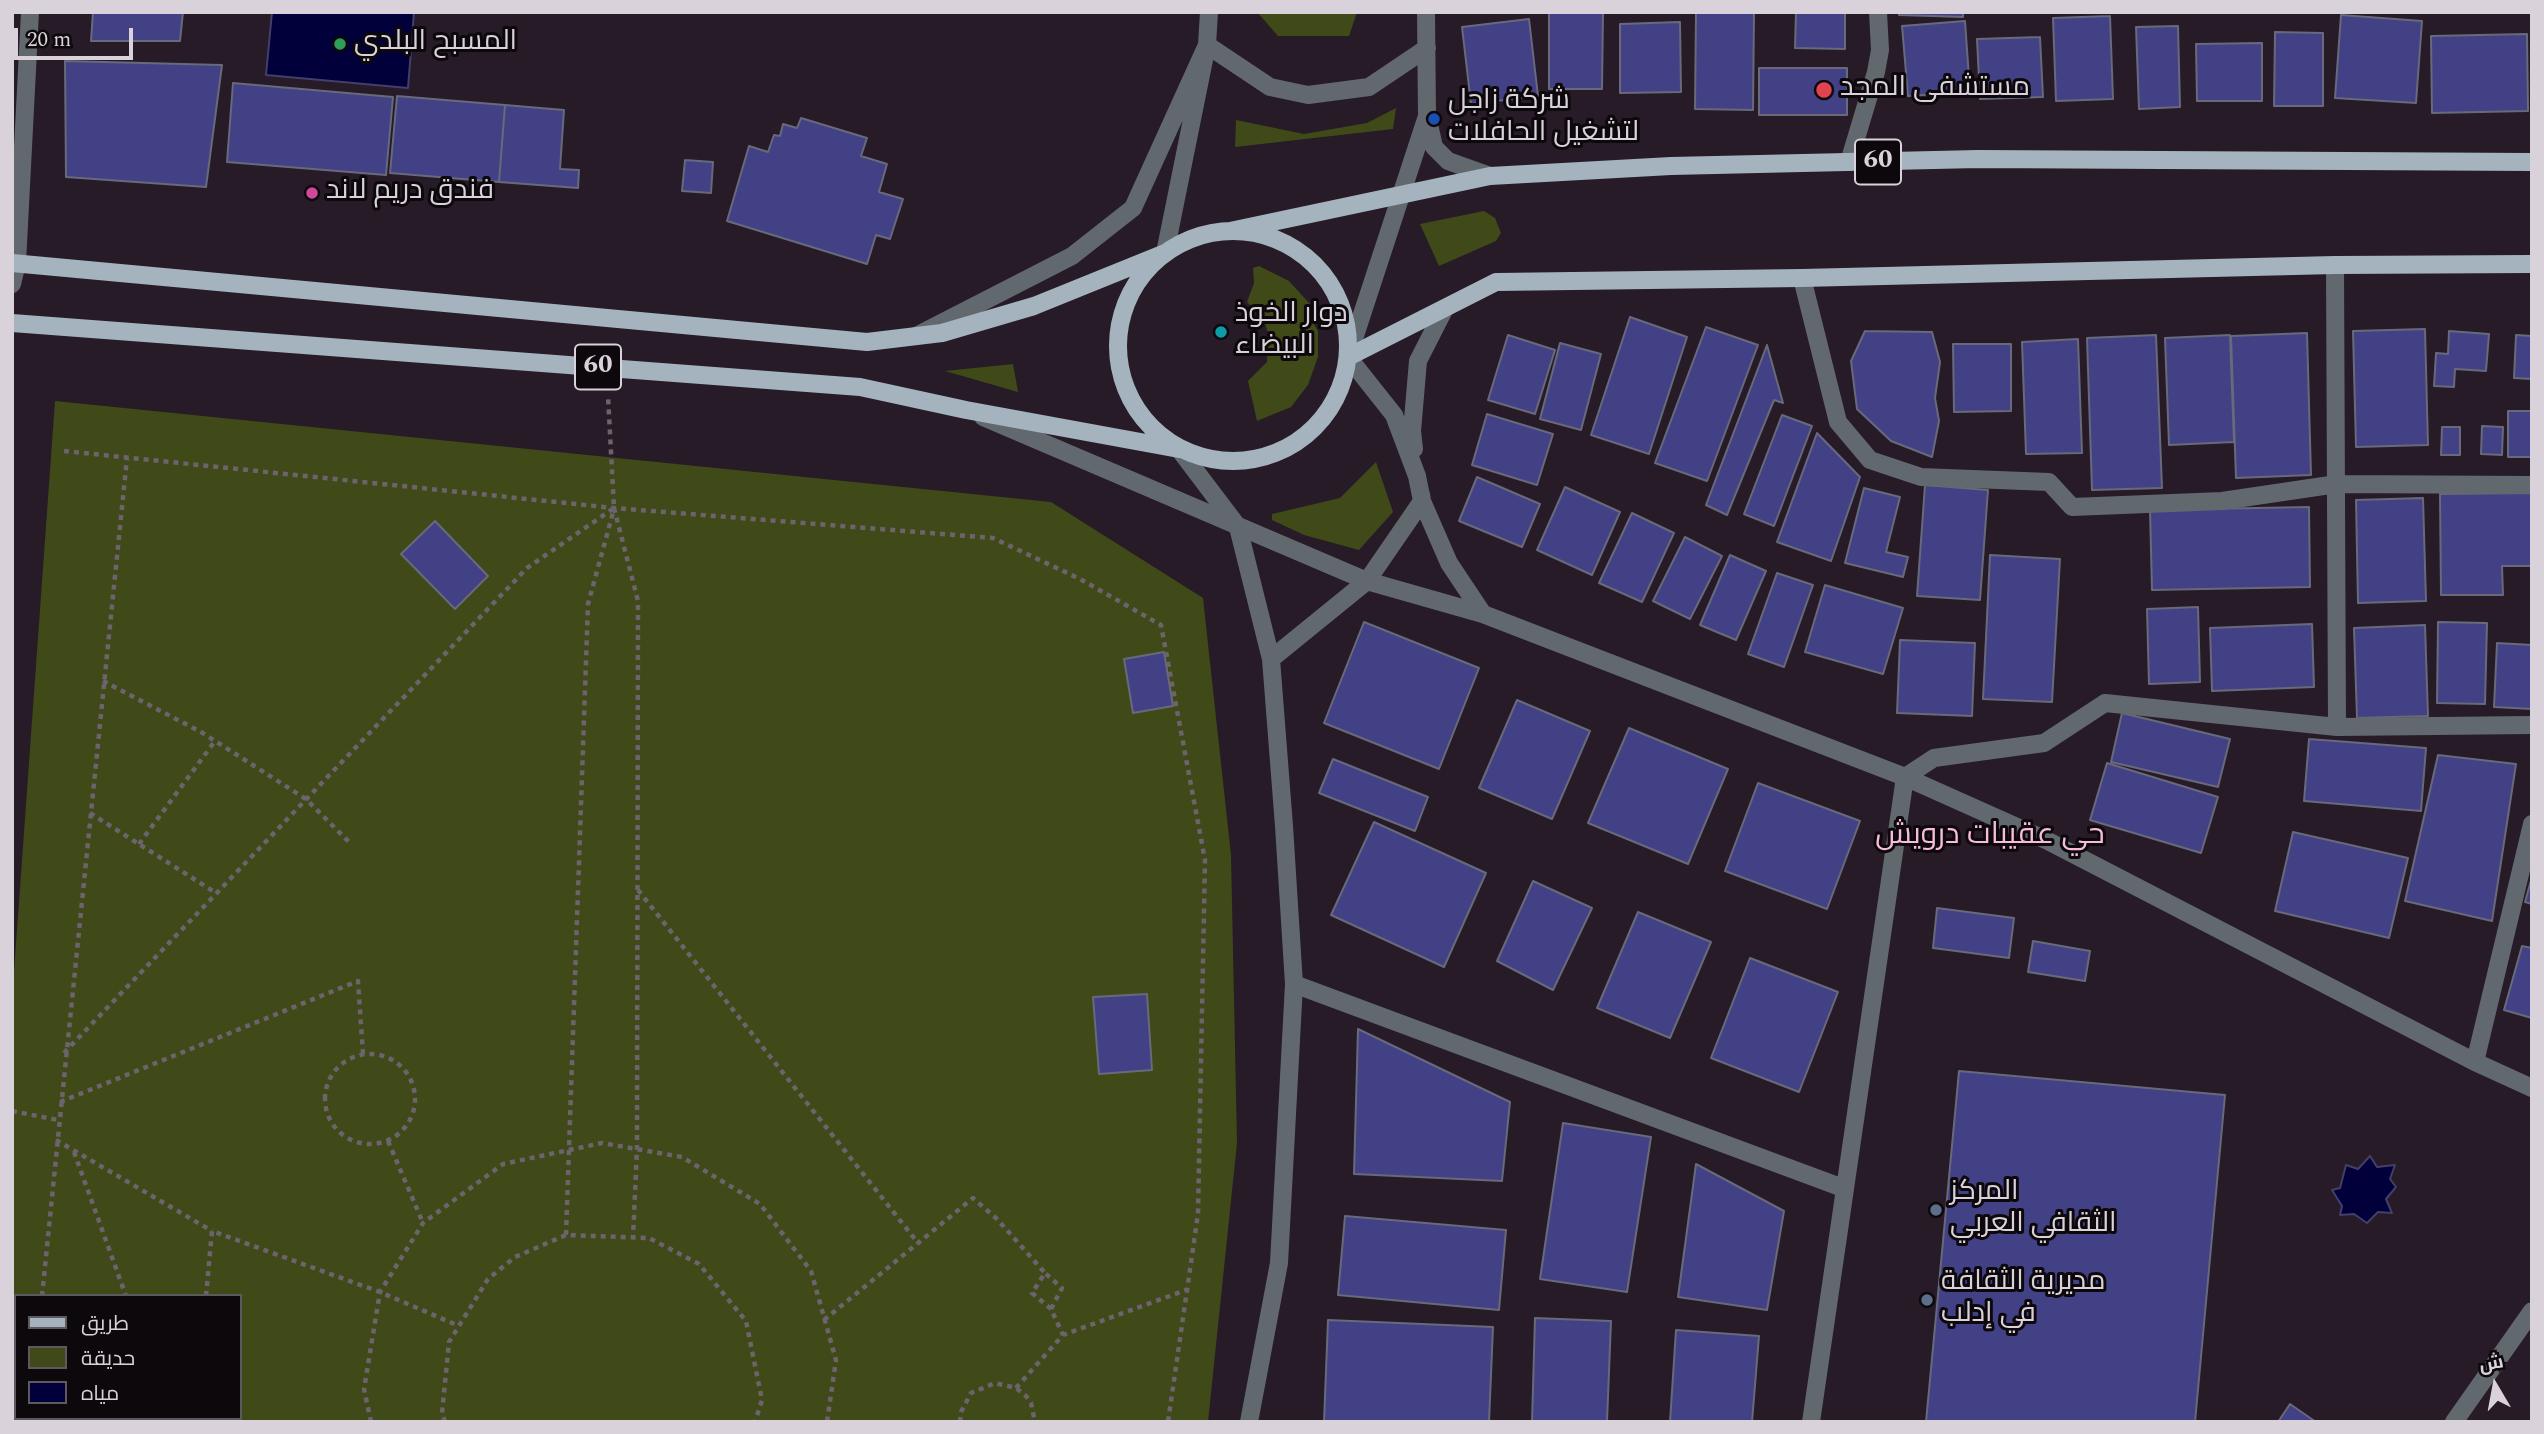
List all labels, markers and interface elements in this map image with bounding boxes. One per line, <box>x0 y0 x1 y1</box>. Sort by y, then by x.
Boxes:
scale bar <box>18 14 136 58</box>
text: 20 m <box>27 24 71 56</box>
place label: المسبح البلدي <box>354 27 517 61</box>
marker: المسبح البلدي <box>332 36 348 52</box>
place label: مستشفى المجد <box>1840 73 2030 107</box>
marker: مستشفى المجد <box>1814 80 1834 100</box>
place label: شركة زاجل لتشغيل الحافلات <box>1448 86 1639 152</box>
marker: شركة زاجل لتشغيل الحافلات <box>1426 111 1442 127</box>
road number: 60 <box>1855 140 1901 184</box>
place label: فندق دريم لاند <box>326 176 494 210</box>
marker: فندق دريم لاند <box>304 185 320 201</box>
place label: دوار الخوذ البيضاء <box>1235 299 1348 365</box>
marker: دوار الخوذ البيضاء <box>1213 324 1229 340</box>
road number: 60 <box>575 344 621 390</box>
district label: حي عقيبات درويش <box>1875 819 2105 855</box>
place label: المركز الثقافي العربي <box>1950 1177 2116 1243</box>
marker: المركز الثقافي العربي <box>1928 1202 1944 1218</box>
place label: مديرية الثقافة في إدلب <box>1941 1267 2106 1333</box>
marker: مديرية الثقافة في إدلب <box>1919 1292 1935 1308</box>
legend <box>14 1294 242 1420</box>
text: طريق <box>81 1308 129 1340</box>
text: حديقة <box>81 1343 135 1375</box>
text: ش <box>2477 1347 2506 1380</box>
north arrow <box>2460 1350 2530 1420</box>
text: مياه <box>81 1378 119 1410</box>

